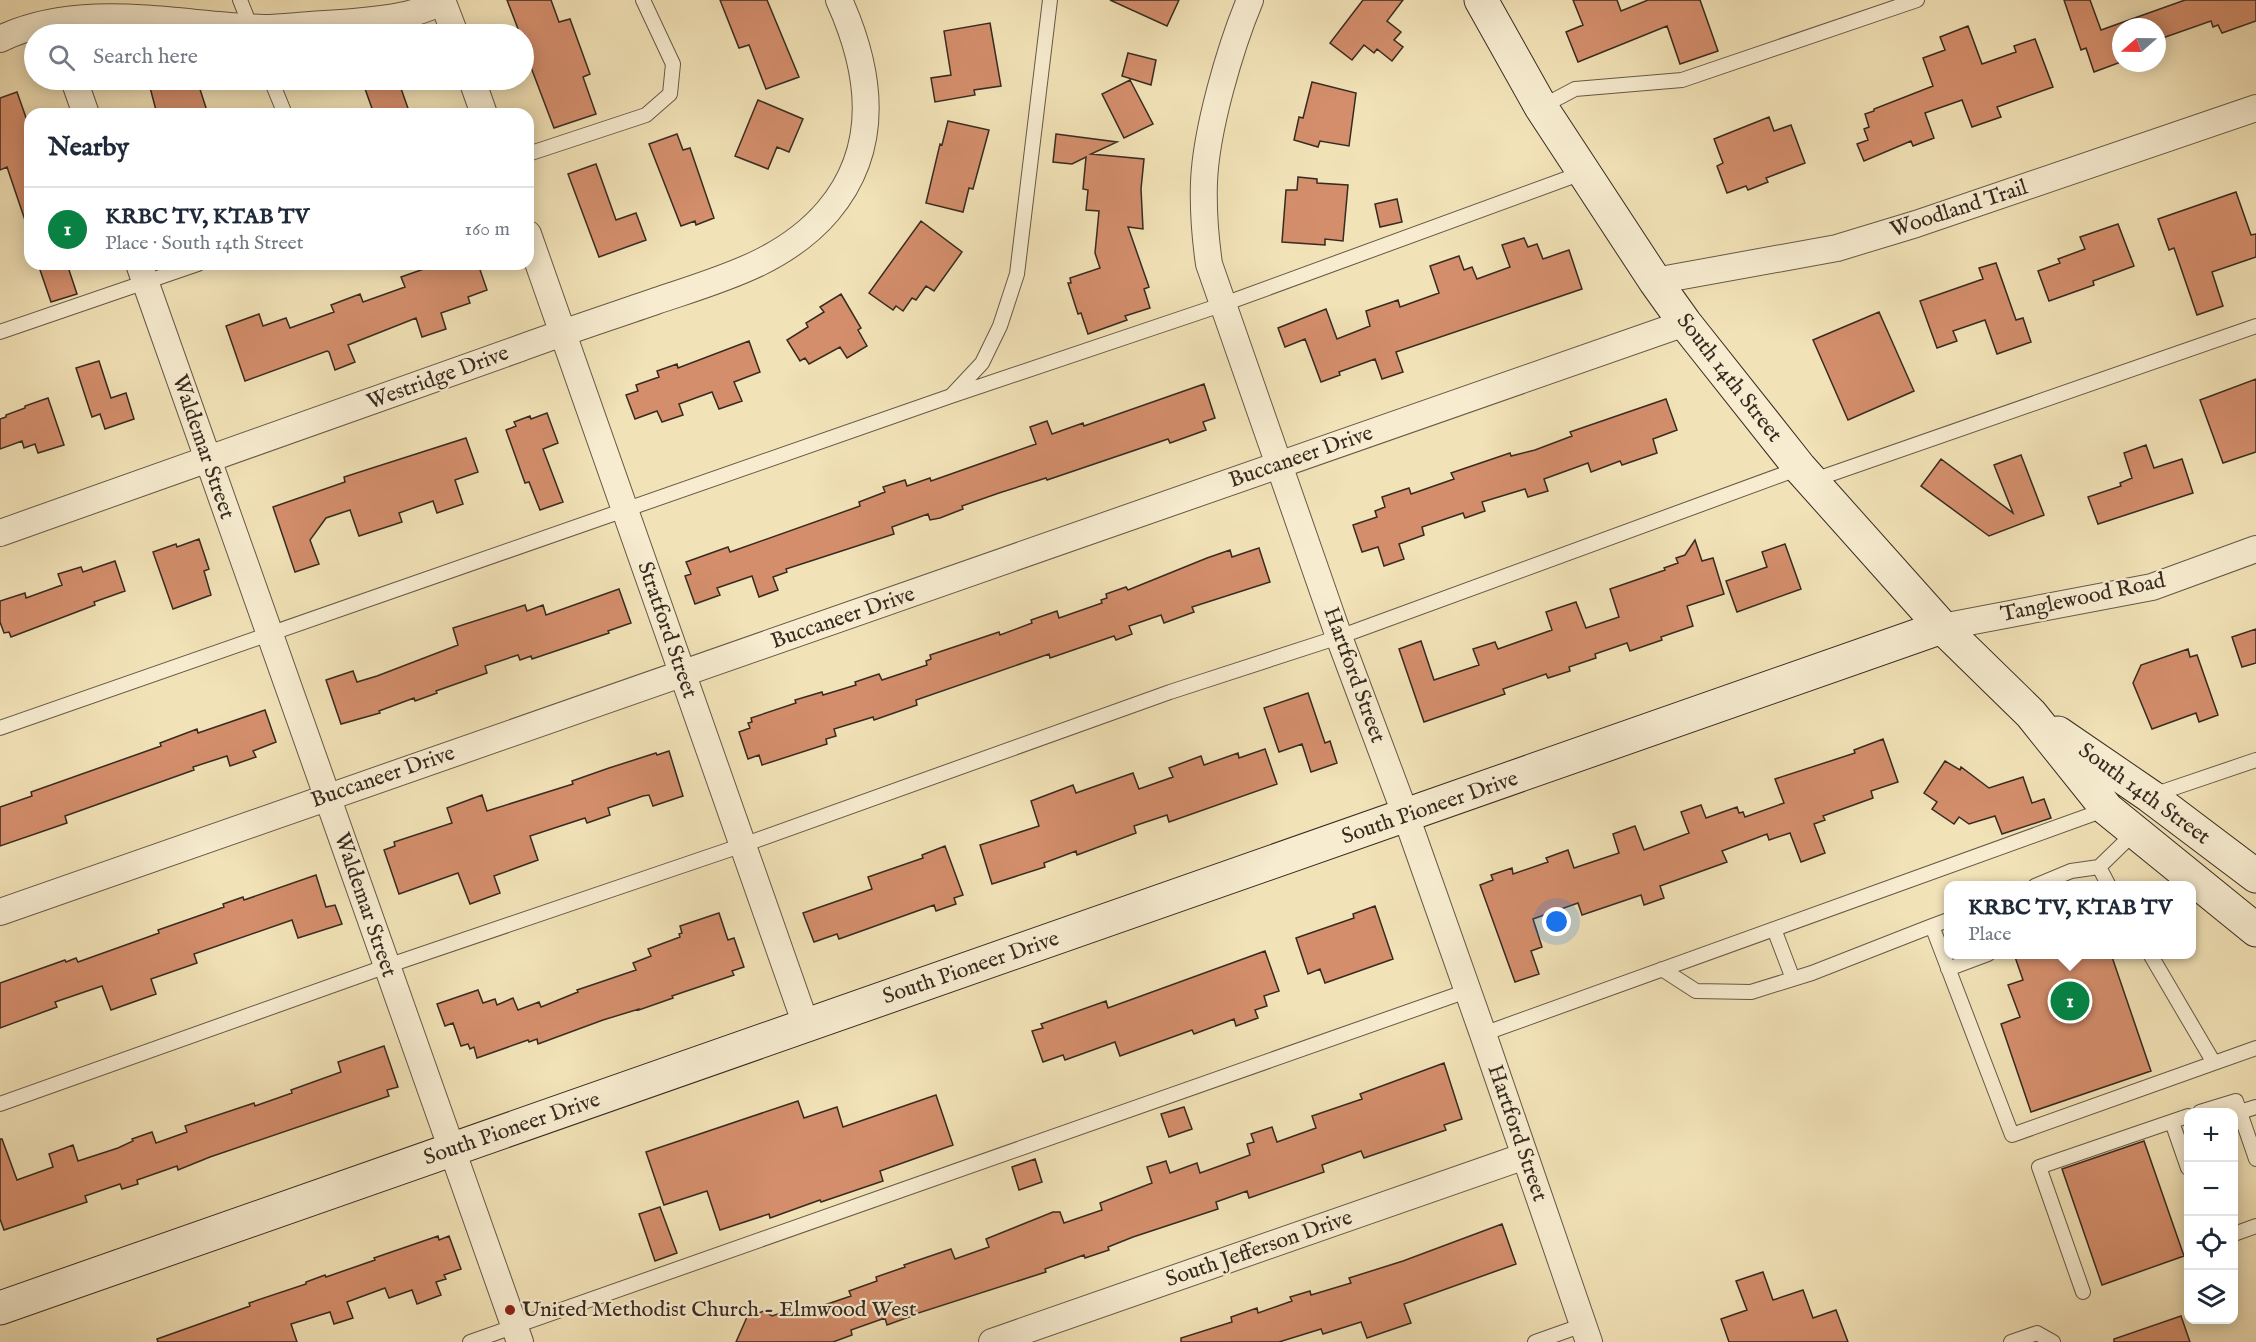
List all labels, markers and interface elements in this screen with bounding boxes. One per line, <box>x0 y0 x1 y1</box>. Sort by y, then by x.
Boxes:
north arrow <box>2112 18 2166 72</box>
search box <box>24 24 534 90</box>
icon: search <box>45 41 78 74</box>
text: Search here <box>93 43 198 71</box>
text: Nearby <box>48 131 129 164</box>
street label: Woodland Trail <box>1887 174 2031 244</box>
text: KRBC TV, KTAB TV <box>105 203 309 231</box>
text: 1 <box>64 217 71 242</box>
text: 160 m <box>464 217 510 242</box>
text: Place · South 14th Street <box>105 231 304 256</box>
street label: South 14th Street <box>1670 308 1788 449</box>
street label: Westridge Drive <box>363 339 513 417</box>
street label: Waldemar Street <box>165 371 241 523</box>
street label: Buccaneer Drive <box>1225 419 1377 495</box>
street label: Stratford Street <box>631 558 704 703</box>
street label: Tanglewood Road <box>1998 567 2168 629</box>
street label: Buccaneer Drive <box>767 580 919 656</box>
street label: Hartford Street <box>1316 603 1392 747</box>
street label: South 14th Street <box>2073 737 2216 851</box>
street label: Buccaneer Drive <box>307 739 459 815</box>
street label: South Pioneer Drive <box>1338 765 1522 851</box>
street label: Waldemar Street <box>327 829 403 981</box>
popup <box>1944 881 2196 959</box>
text: KRBC TV, KTAB TV <box>1968 894 2172 922</box>
your location <box>1542 907 1571 936</box>
text: Place <box>1968 922 2011 947</box>
street label: South Pioneer Drive <box>879 925 1063 1011</box>
pin: 1 <box>2050 978 2090 1024</box>
street label: Hartford Street <box>1480 1061 1554 1206</box>
street label: South Pioneer Drive <box>420 1086 604 1172</box>
map controls <box>2184 1108 2238 1324</box>
button: + <box>2184 1108 2238 1162</box>
button: − <box>2184 1162 2238 1216</box>
street label: South Jefferson Drive <box>1162 1204 1356 1294</box>
button: locate <box>2184 1216 2238 1270</box>
button: layers <box>2184 1270 2238 1324</box>
place label: United Methodist Church - Elmwood West <box>522 1296 917 1324</box>
marker: United Methodist Church - Elmwood West <box>503 1303 517 1317</box>

